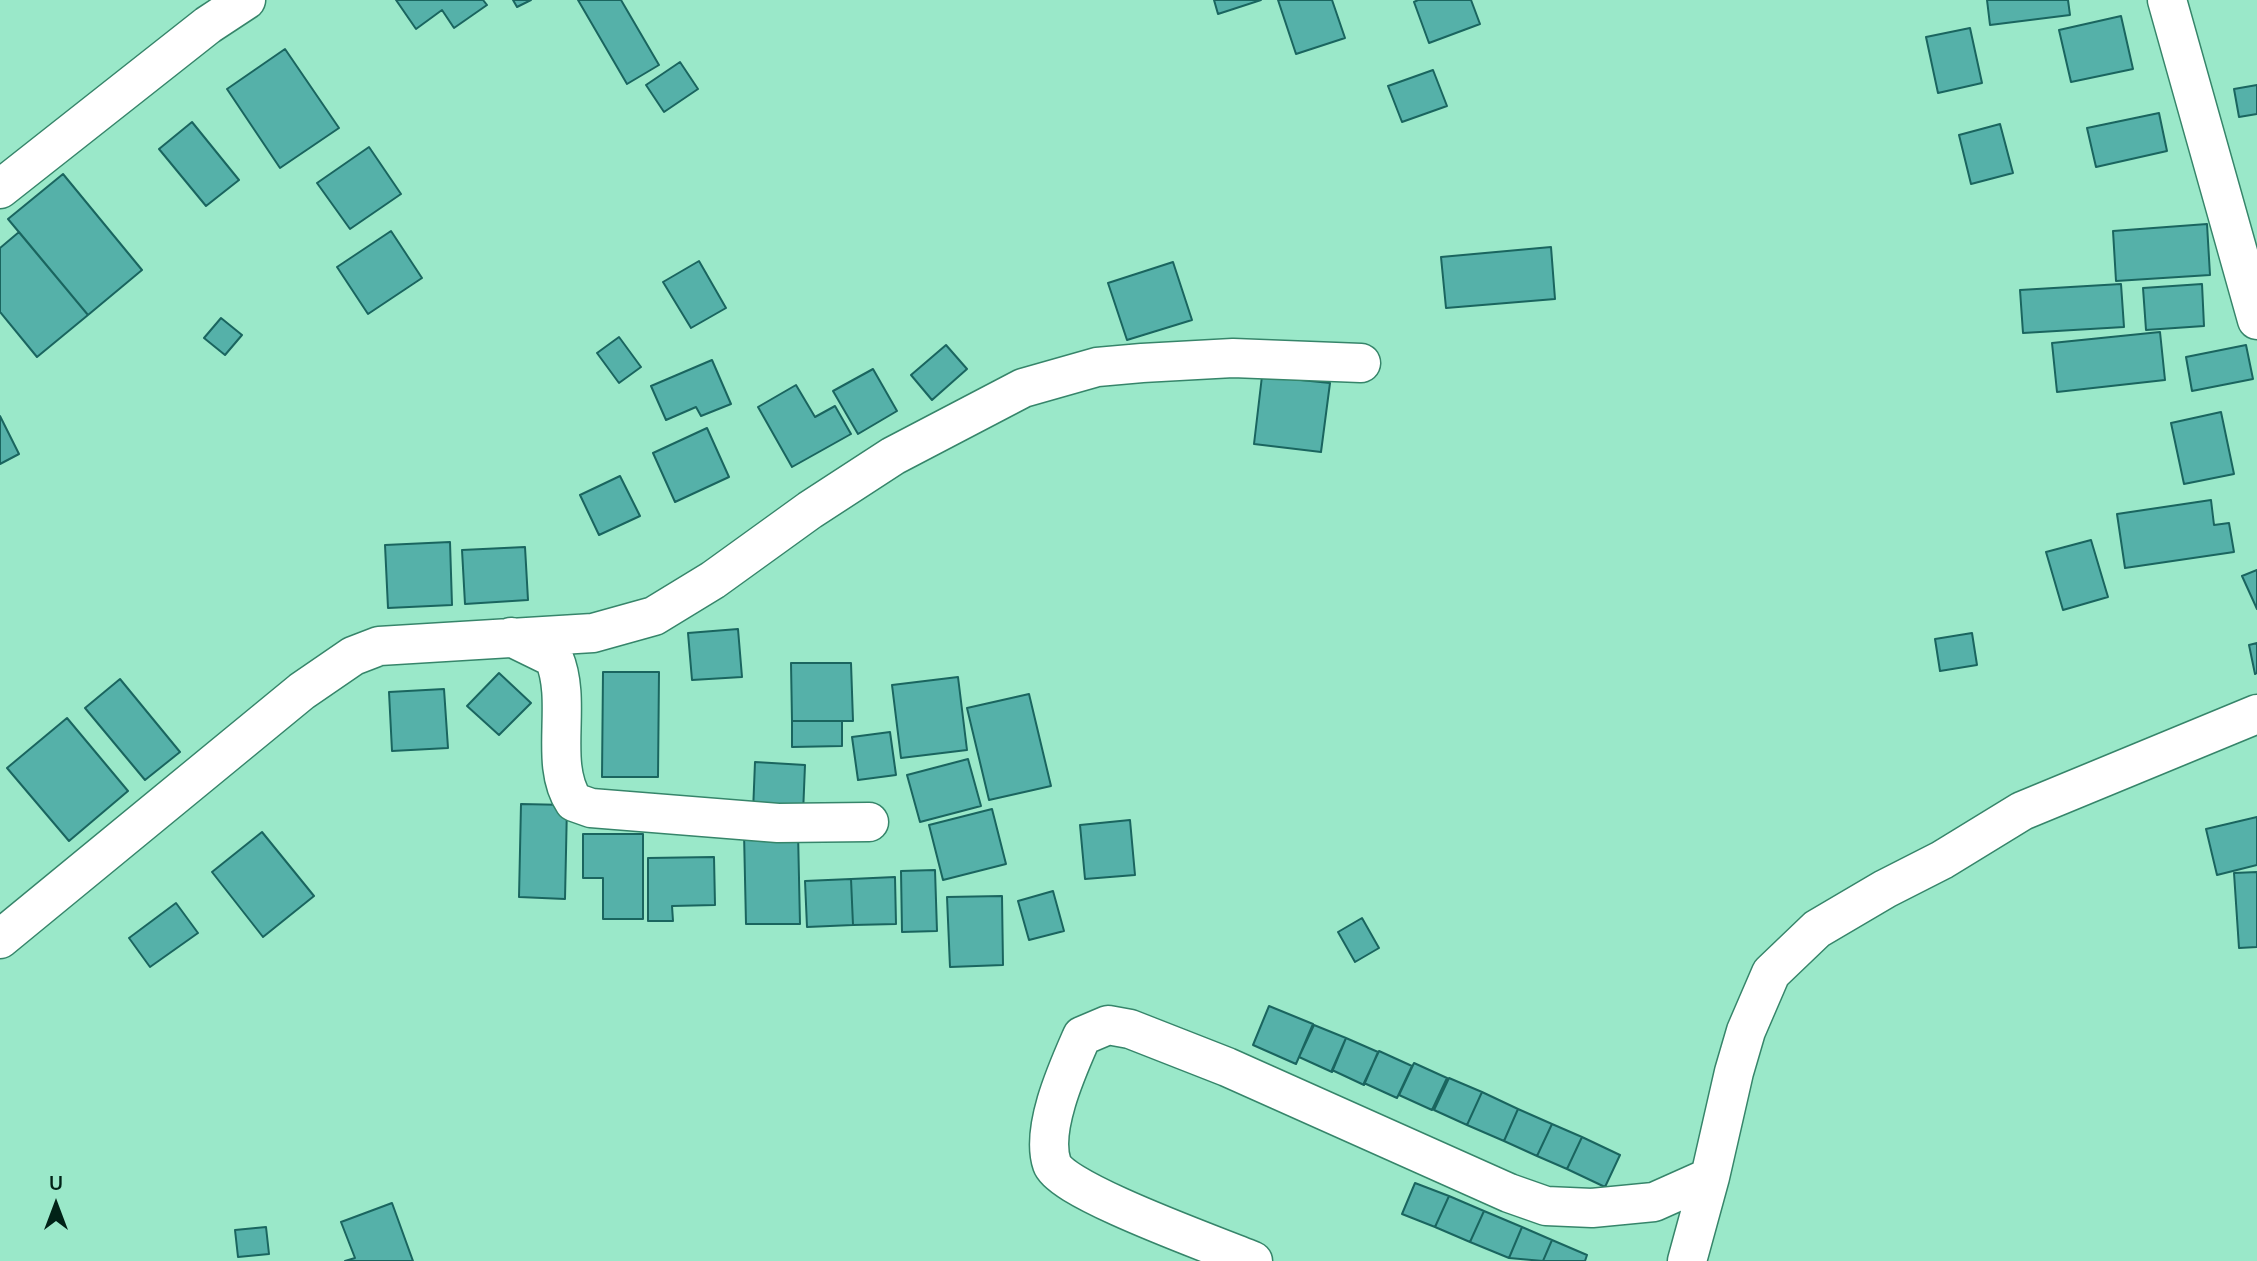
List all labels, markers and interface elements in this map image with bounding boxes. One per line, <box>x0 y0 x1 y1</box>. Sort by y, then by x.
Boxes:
north arrow <box>21 1170 91 1240</box>
text: U <box>49 1171 63 1197</box>

